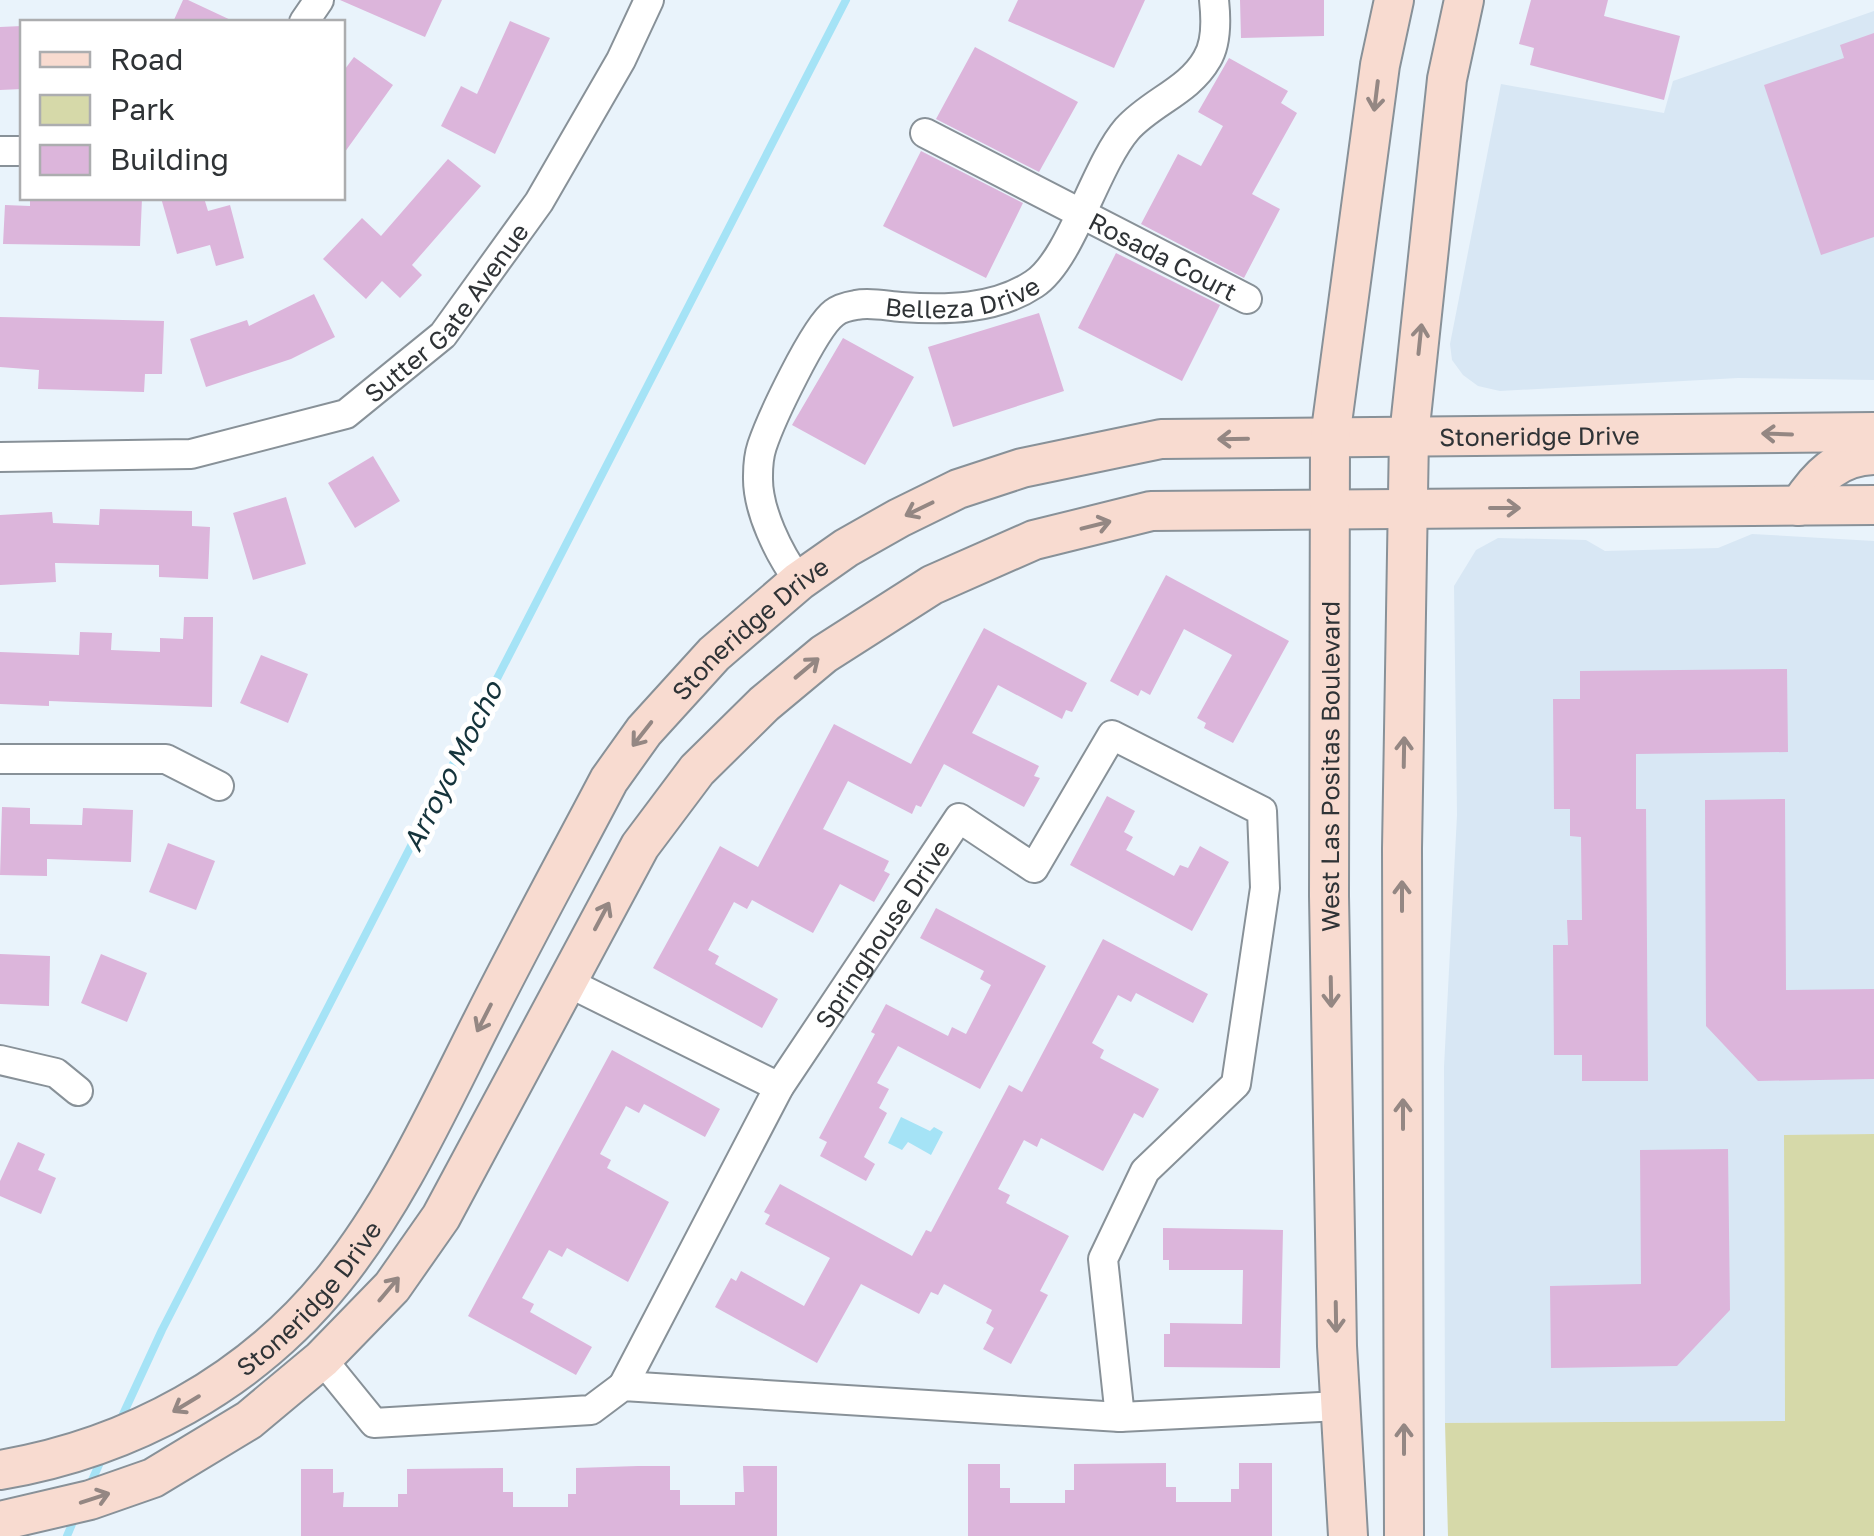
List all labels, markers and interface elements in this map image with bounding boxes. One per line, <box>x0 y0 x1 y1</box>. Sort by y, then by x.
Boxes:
legend <box>20 20 345 200</box>
text: Road <box>110 41 184 77</box>
one-way arrow <box>1366 79 1384 111</box>
text: Park <box>110 91 175 127</box>
text: Building <box>110 141 229 177</box>
street label: Rosada Court <box>1084 205 1243 307</box>
street label: Sutter Gate Avenue <box>358 217 535 408</box>
street label: Belleza Drive <box>884 269 1045 324</box>
one-way arrow <box>1411 323 1430 356</box>
street label: Stoneridge Drive <box>1439 419 1640 452</box>
one-way arrow <box>1761 424 1793 443</box>
one-way arrow <box>1217 429 1249 448</box>
one-way arrow <box>1488 498 1521 518</box>
one-way arrow <box>905 500 935 519</box>
one-way arrow <box>1079 515 1111 533</box>
street label: Stoneridge Drive <box>665 550 834 706</box>
street label: West Las Positas Boulevard <box>1313 601 1345 932</box>
one-way arrow <box>794 657 820 679</box>
water label: Arroyo Mocho <box>395 674 510 856</box>
one-way arrow <box>632 721 654 747</box>
one-way arrow <box>1394 736 1414 768</box>
street label: Springhouse Drive <box>808 833 956 1034</box>
one-way arrow <box>1392 881 1412 914</box>
one-way arrow <box>593 902 613 932</box>
one-way arrow <box>1322 974 1340 1007</box>
one-way arrow <box>474 1002 493 1032</box>
one-way arrow <box>1394 1098 1412 1130</box>
street label: Stoneridge Drive <box>230 1215 387 1382</box>
one-way arrow <box>378 1276 400 1302</box>
one-way arrow <box>1327 1300 1346 1332</box>
one-way arrow <box>173 1394 201 1414</box>
one-way arrow <box>1394 1423 1414 1456</box>
one-way arrow <box>78 1488 110 1506</box>

